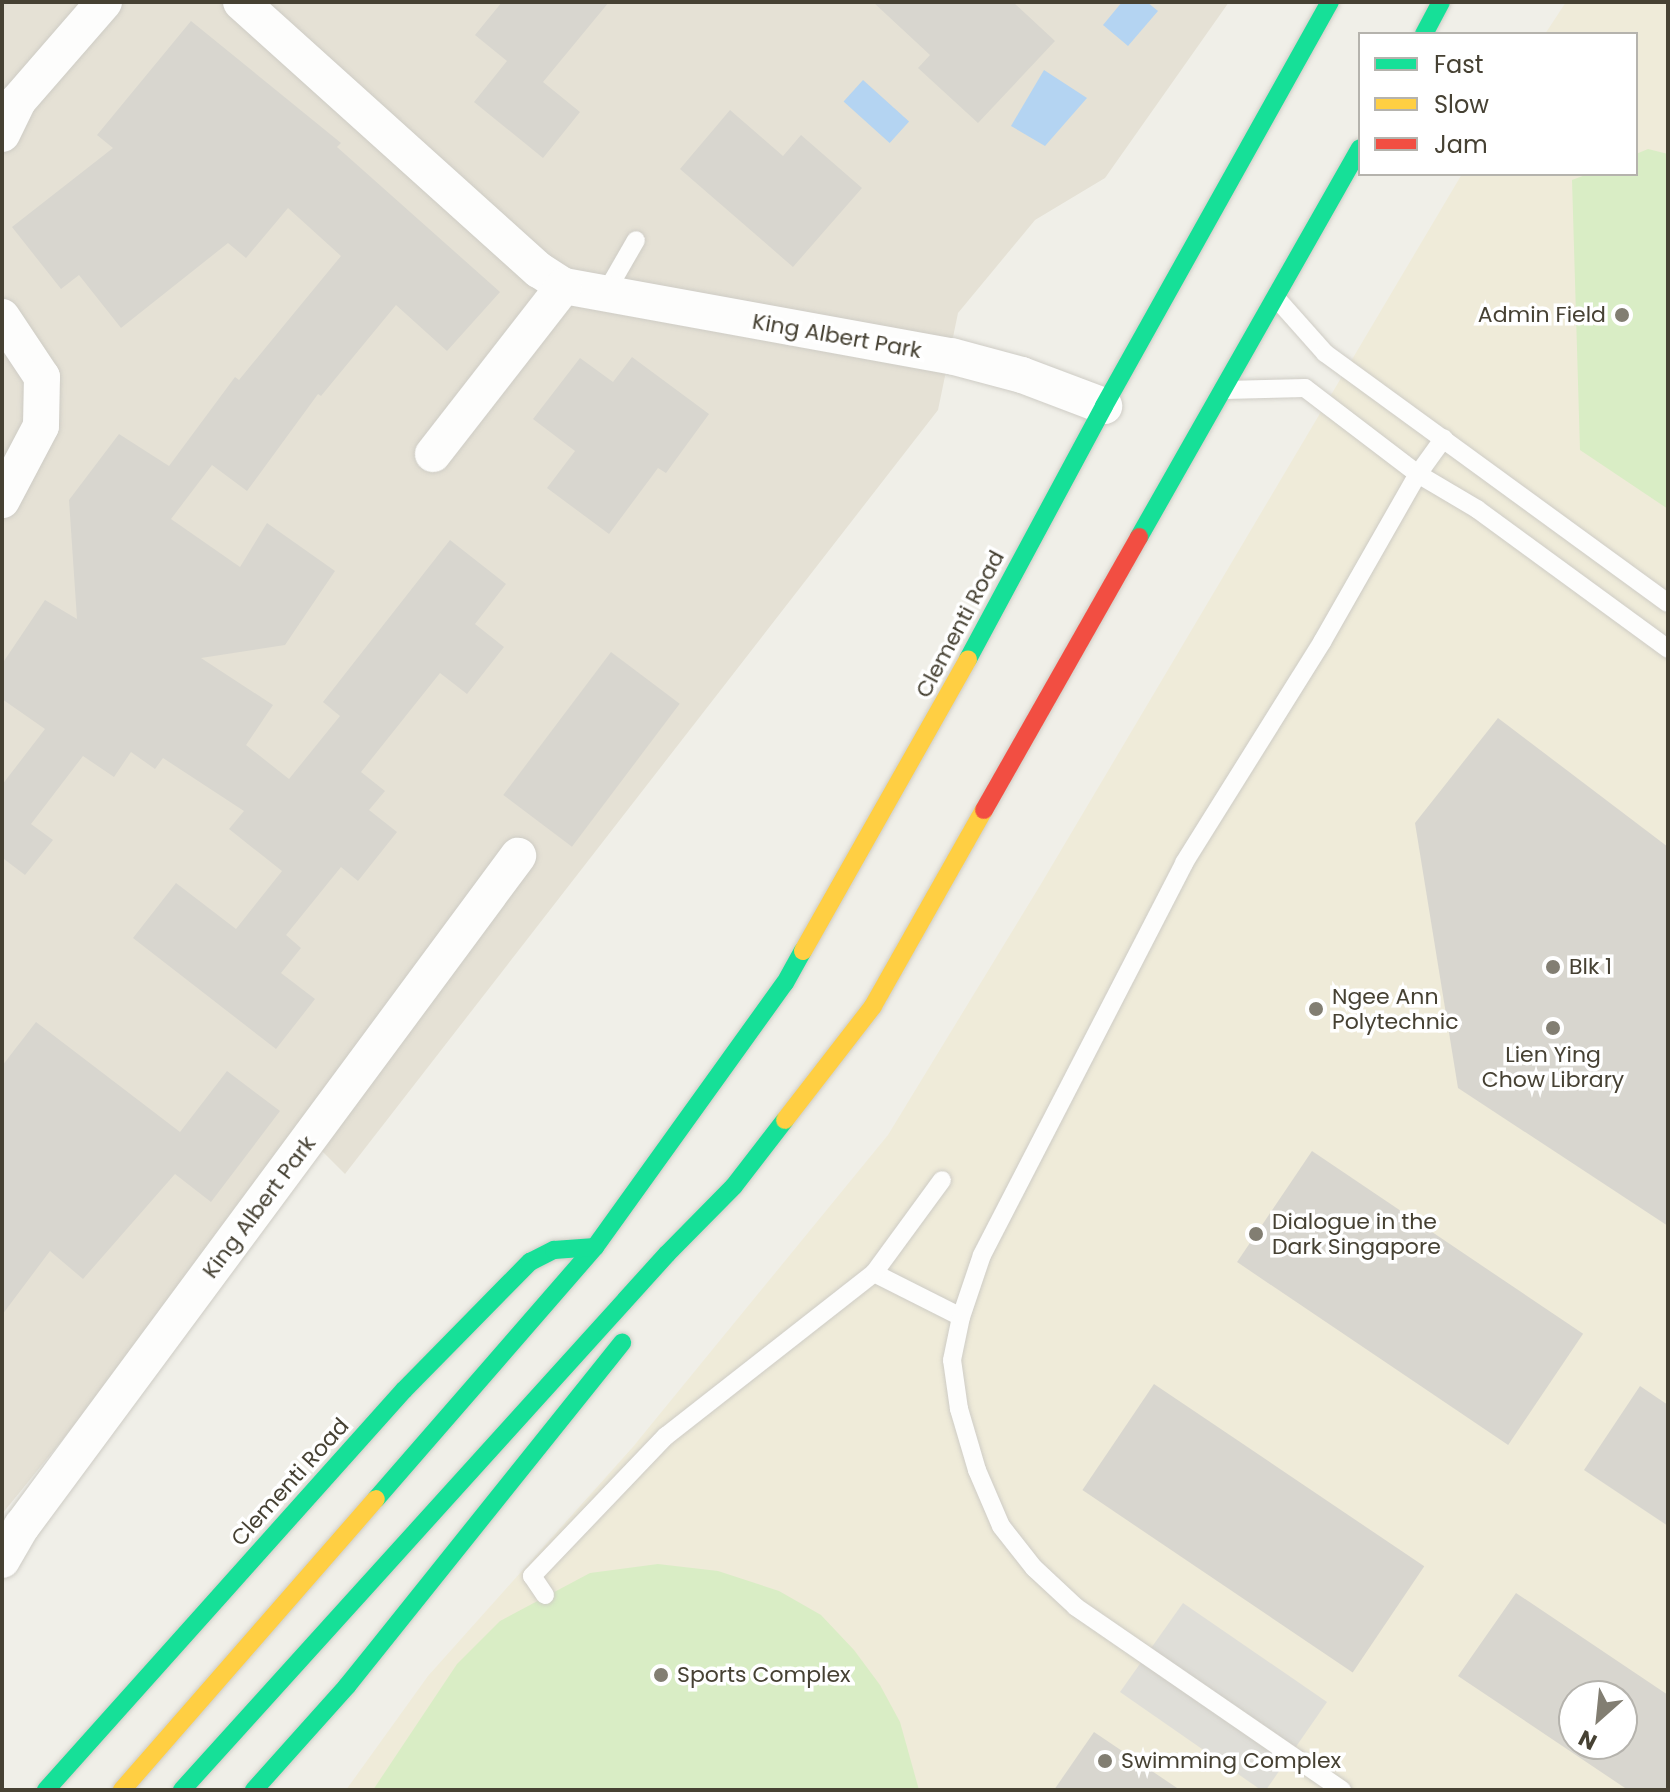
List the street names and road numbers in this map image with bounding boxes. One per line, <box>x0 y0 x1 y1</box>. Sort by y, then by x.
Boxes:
street label: King Albert Park <box>750 308 924 364</box>
street label: Clementi Road <box>910 546 1010 702</box>
street label: King Albert Park <box>197 1131 321 1283</box>
street label: Clementi Road <box>226 1413 354 1551</box>

